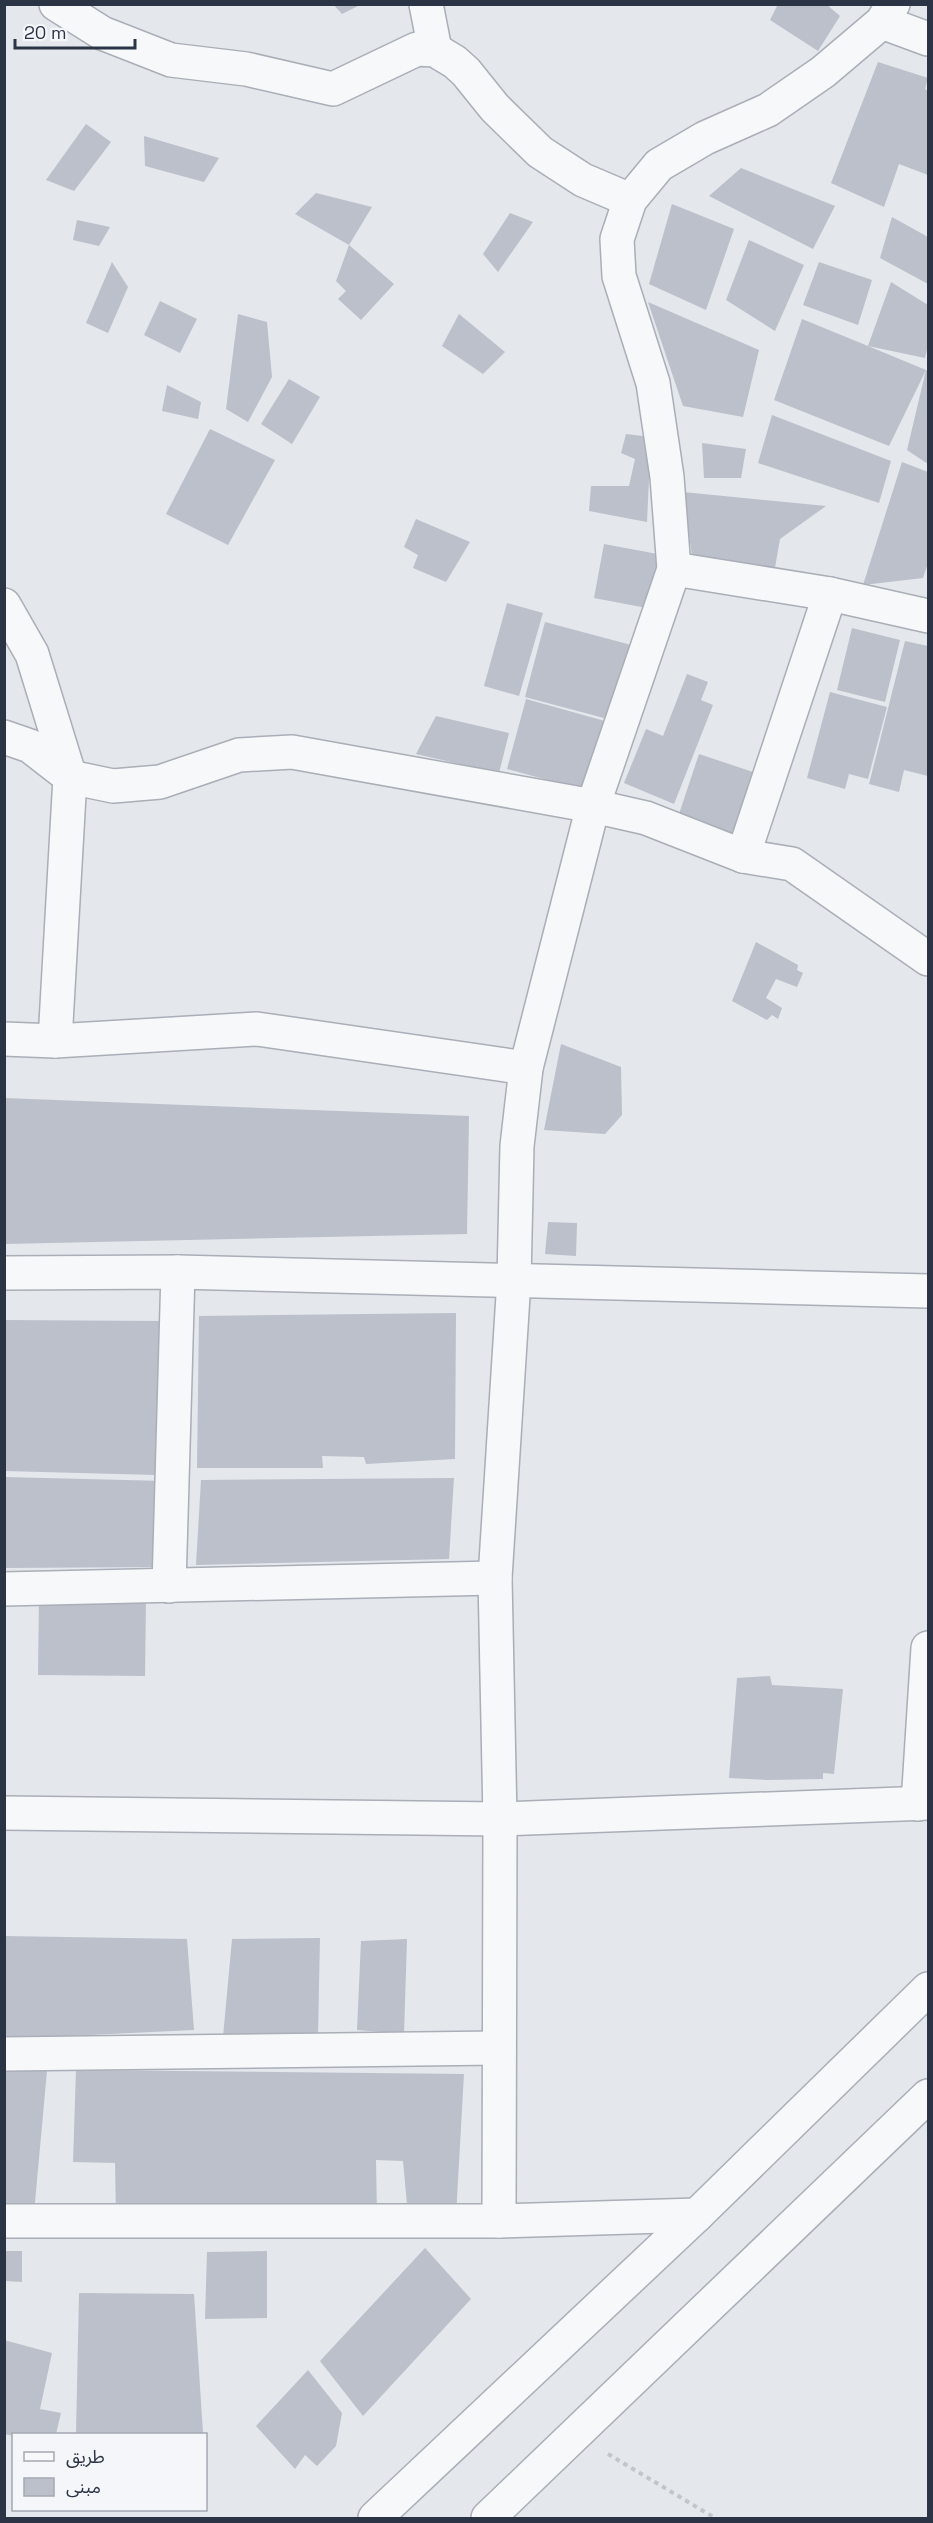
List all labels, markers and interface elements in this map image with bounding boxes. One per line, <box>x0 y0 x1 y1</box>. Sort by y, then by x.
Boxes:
scale bar <box>15 12 135 50</box>
text: 20 m <box>24 21 67 44</box>
legend <box>12 2433 207 2511</box>
text: طريق <box>66 2445 105 2468</box>
text: مبنى <box>66 2475 101 2498</box>

